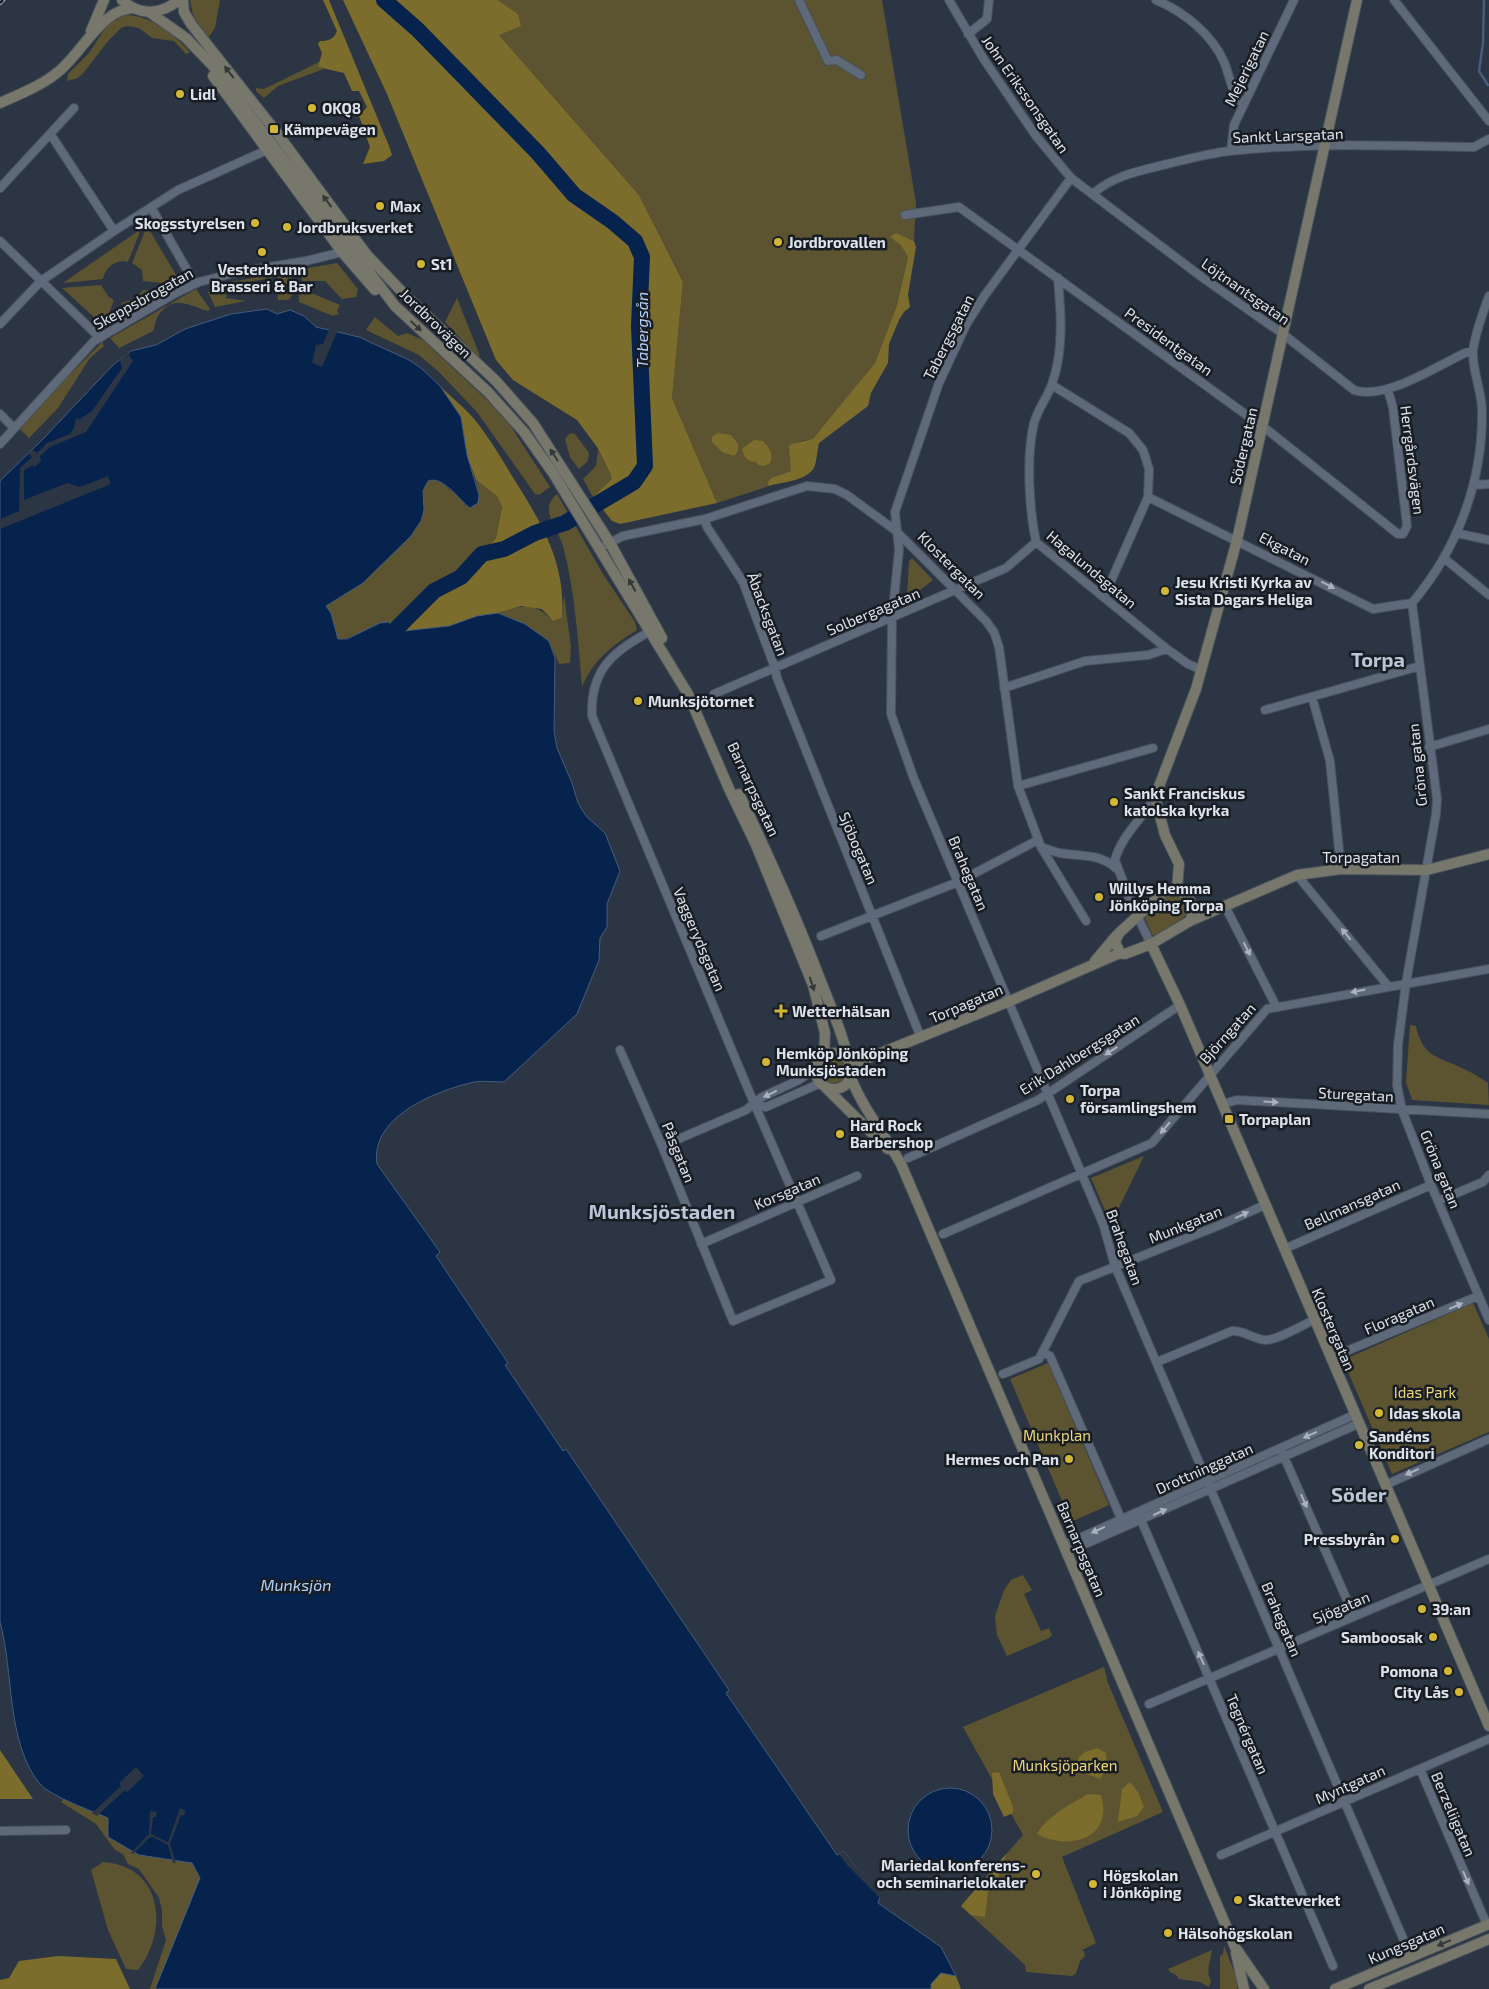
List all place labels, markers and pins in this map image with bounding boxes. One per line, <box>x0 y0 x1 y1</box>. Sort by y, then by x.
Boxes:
place label: Lidl <box>190 85 216 103</box>
marker: Lidl <box>174 88 186 100</box>
place label: OKQ8 <box>322 99 361 118</box>
marker: OKQ8 <box>306 102 318 114</box>
place label: Kämpevägen <box>284 120 376 138</box>
marker: Kämpevägen <box>268 123 280 135</box>
place label: Max <box>390 197 421 215</box>
marker: Max <box>374 200 386 212</box>
place label: Skogsstyrelsen <box>135 214 245 233</box>
marker: Skogsstyrelsen <box>249 217 261 229</box>
place label: Jordbruksverket <box>297 218 413 236</box>
marker: Jordbruksverket <box>281 221 293 233</box>
place label: Jordbrovallen <box>788 233 886 251</box>
marker: Jordbrovallen <box>772 236 784 248</box>
marker: Vesterbrunn Brasseri & Bar <box>256 246 268 258</box>
place label: St1 <box>431 255 452 273</box>
marker: St1 <box>415 258 427 270</box>
place label: Vesterbrunn Brasseri & Bar <box>211 260 314 295</box>
place label: Jesu Kristi Kyrka av Sista Dagars Heliga <box>1175 573 1313 608</box>
marker: Jesu Kristi Kyrka av Sista Dagars Heliga <box>1159 585 1171 597</box>
place label: Munksjötornet <box>648 692 754 710</box>
marker: Munksjötornet <box>632 695 644 707</box>
place label: Sankt Franciskus katolska kyrka <box>1124 784 1245 820</box>
marker: Sankt Franciskus katolska kyrka <box>1108 796 1120 808</box>
place label: Willys Hemma Jönköping Torpa <box>1109 879 1224 914</box>
marker: Willys Hemma Jönköping Torpa <box>1093 891 1105 903</box>
place label: Wetterhälsan <box>792 1002 890 1020</box>
marker: Wetterhälsan <box>774 1004 788 1018</box>
place label: Hemköp Jönköping Munksjöstaden <box>776 1044 909 1079</box>
marker: Hemköp Jönköping Munksjöstaden <box>760 1056 772 1068</box>
place label: Torpa församlingshem <box>1080 1081 1196 1116</box>
marker: Torpa församlingshem <box>1064 1093 1076 1105</box>
place label: Torpaplan <box>1239 1110 1311 1128</box>
marker: Torpaplan <box>1223 1113 1235 1125</box>
place label: Hard Rock Barbershop <box>850 1116 933 1151</box>
marker: Hard Rock Barbershop <box>834 1128 846 1140</box>
place label: Idas skola <box>1389 1404 1460 1422</box>
marker: Idas skola <box>1373 1407 1385 1419</box>
place label: Sandéns Konditori <box>1369 1427 1435 1462</box>
marker: Sandéns Konditori <box>1353 1439 1365 1451</box>
place label: Hermes och Pan <box>945 1450 1059 1468</box>
marker: Hermes och Pan <box>1063 1453 1075 1465</box>
place label: Pressbyrån <box>1304 1530 1385 1549</box>
marker: Pressbyrån <box>1389 1533 1401 1545</box>
place label: 39:an <box>1432 1600 1471 1618</box>
marker: 39:an <box>1416 1603 1428 1615</box>
place label: Samboosak <box>1341 1628 1424 1646</box>
marker: Samboosak <box>1427 1631 1439 1643</box>
place label: Pomona <box>1380 1662 1438 1680</box>
marker: Pomona <box>1442 1665 1454 1677</box>
place label: City Lås <box>1394 1683 1449 1702</box>
marker: City Lås <box>1453 1686 1465 1698</box>
place label: Mariedal konferens- och seminarielokaler <box>876 1856 1027 1891</box>
place label: Högskolan i Jönköping <box>1103 1866 1182 1901</box>
marker: Mariedal konferens- och seminarielokaler <box>1030 1868 1042 1880</box>
marker: Högskolan i Jönköping <box>1087 1878 1099 1890</box>
place label: Skatteverket <box>1248 1891 1340 1909</box>
marker: Skatteverket <box>1232 1894 1244 1906</box>
place label: Hälsohögskolan <box>1178 1924 1293 1942</box>
marker: Hälsohögskolan <box>1162 1927 1174 1939</box>

